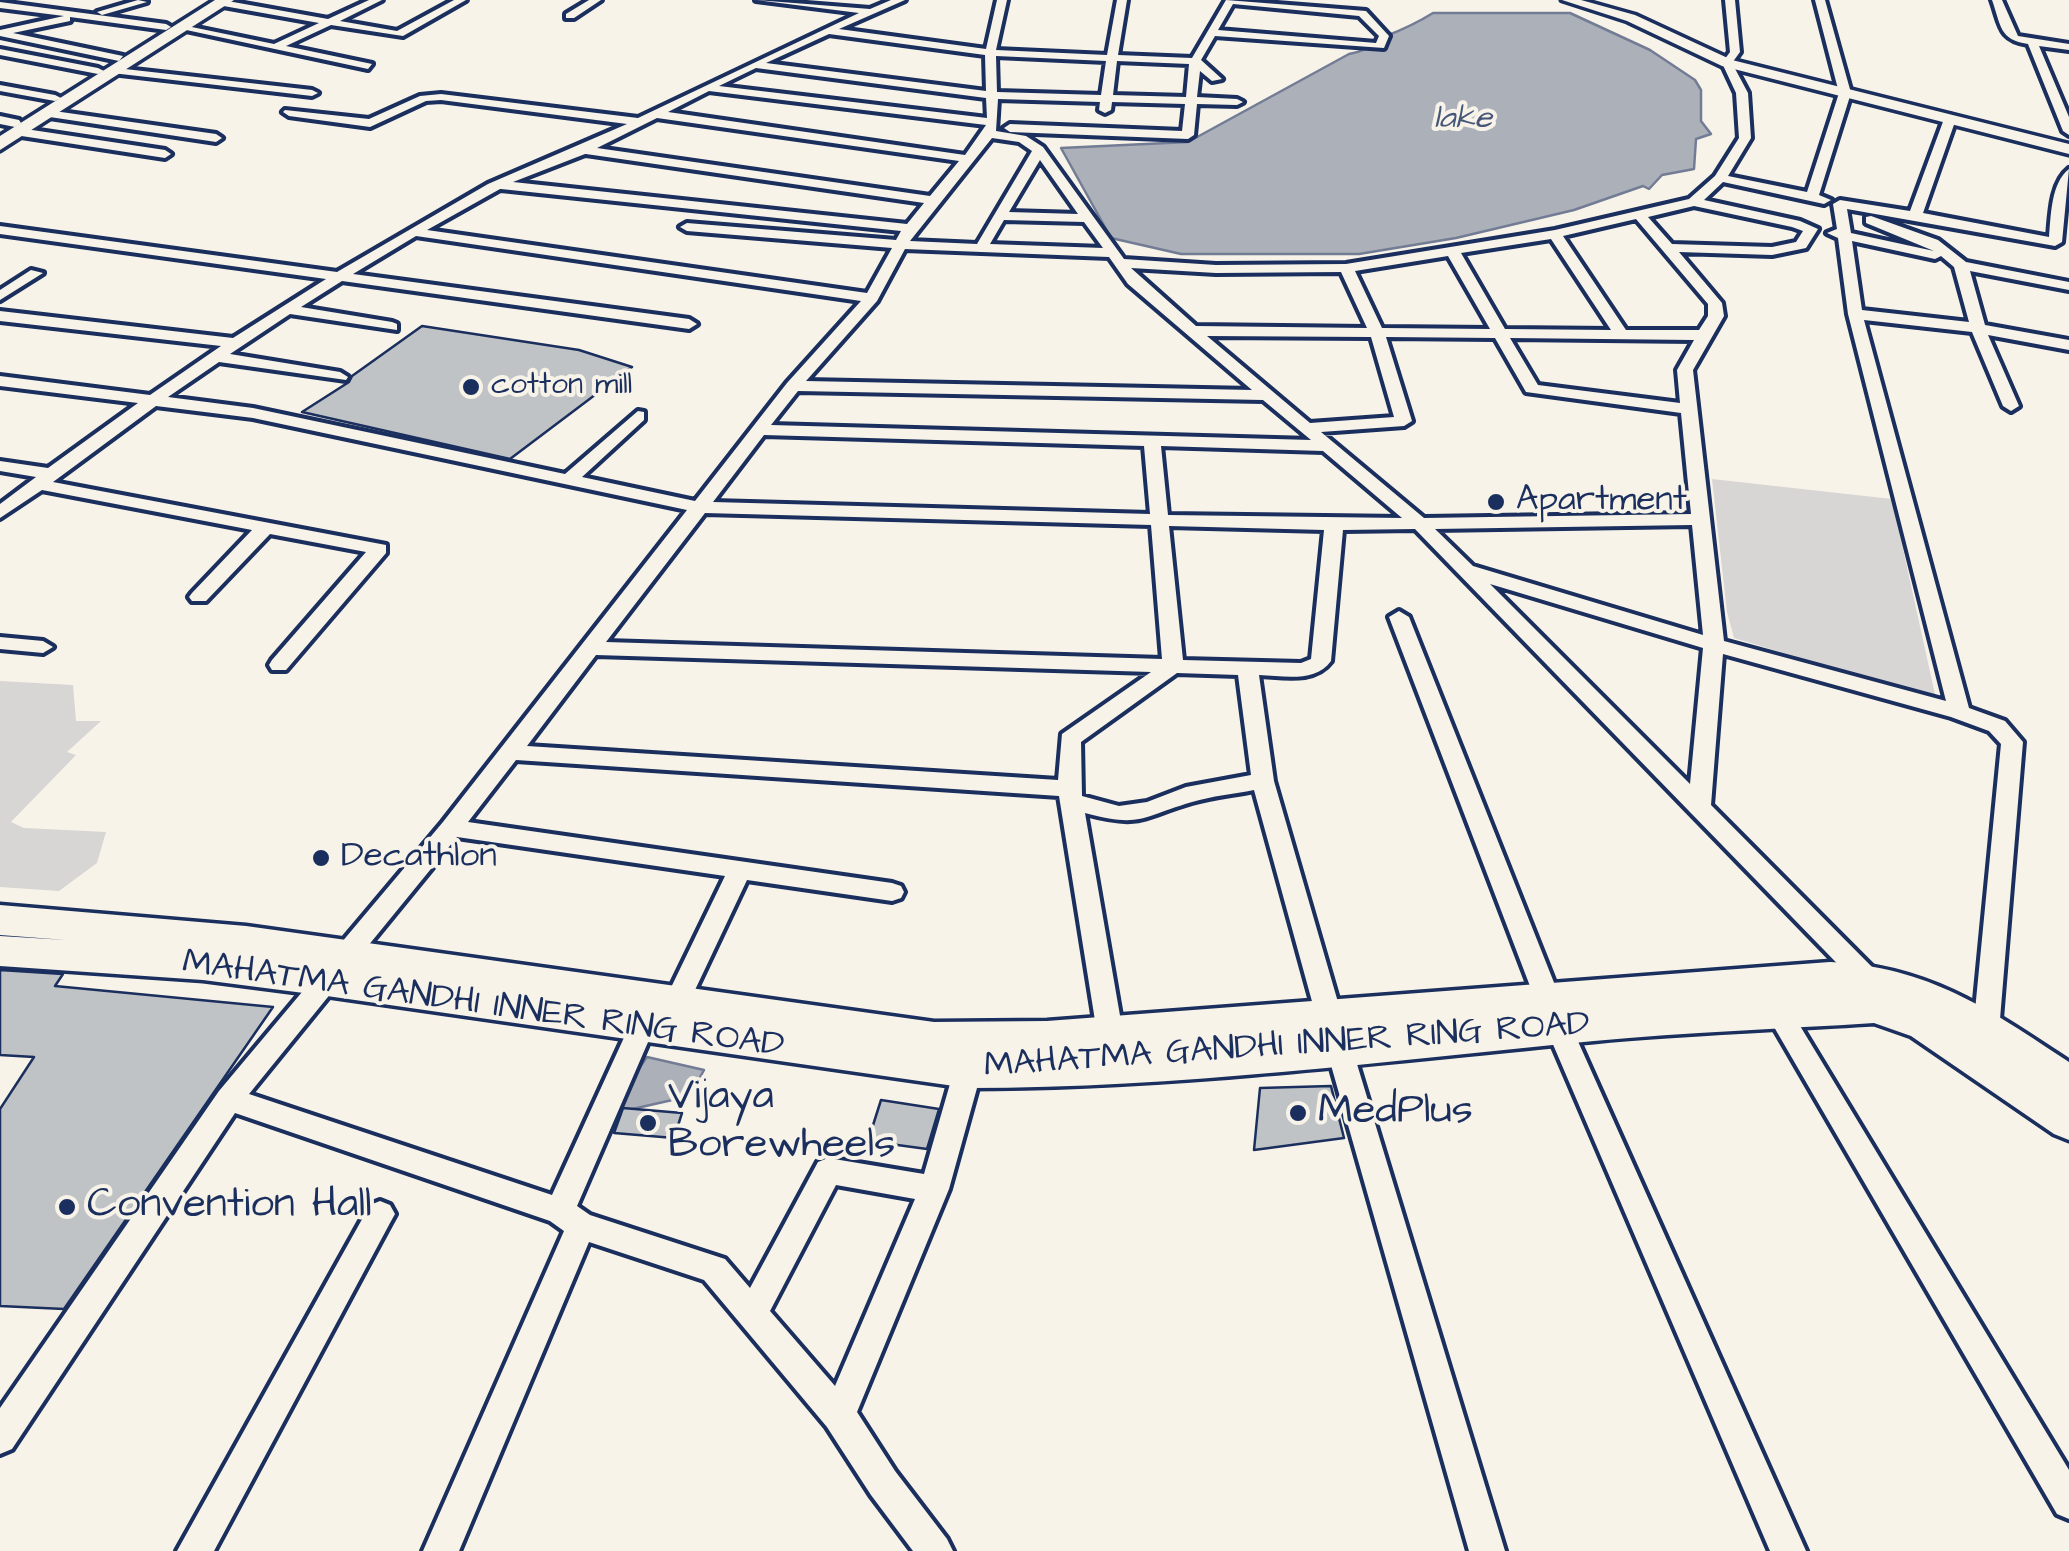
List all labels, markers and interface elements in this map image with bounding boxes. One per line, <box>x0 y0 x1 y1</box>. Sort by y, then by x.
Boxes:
water label: lake <box>1434 101 1492 139</box>
place label: cotton mill <box>491 369 632 405</box>
marker: cotton mill <box>460 376 482 398</box>
place label: Apartment <box>1516 481 1687 523</box>
marker: Apartment <box>1485 491 1507 513</box>
place label: Decathlon <box>341 837 497 879</box>
marker: Decathlon <box>310 847 332 869</box>
street label: MAHATMA GANDHI INNER RING ROAD <box>180 943 786 1069</box>
street label: MAHATMA GANDHI INNER RING ROAD <box>983 1005 1591 1089</box>
place label: Vijaya Borewheels <box>668 1074 895 1172</box>
place label: MedPlus <box>1318 1088 1473 1138</box>
marker: MedPlus <box>1287 1102 1309 1124</box>
marker: Vijaya Borewheels <box>637 1112 659 1134</box>
place label: Convention Hall <box>87 1182 372 1232</box>
marker: Convention Hall <box>56 1196 78 1218</box>

